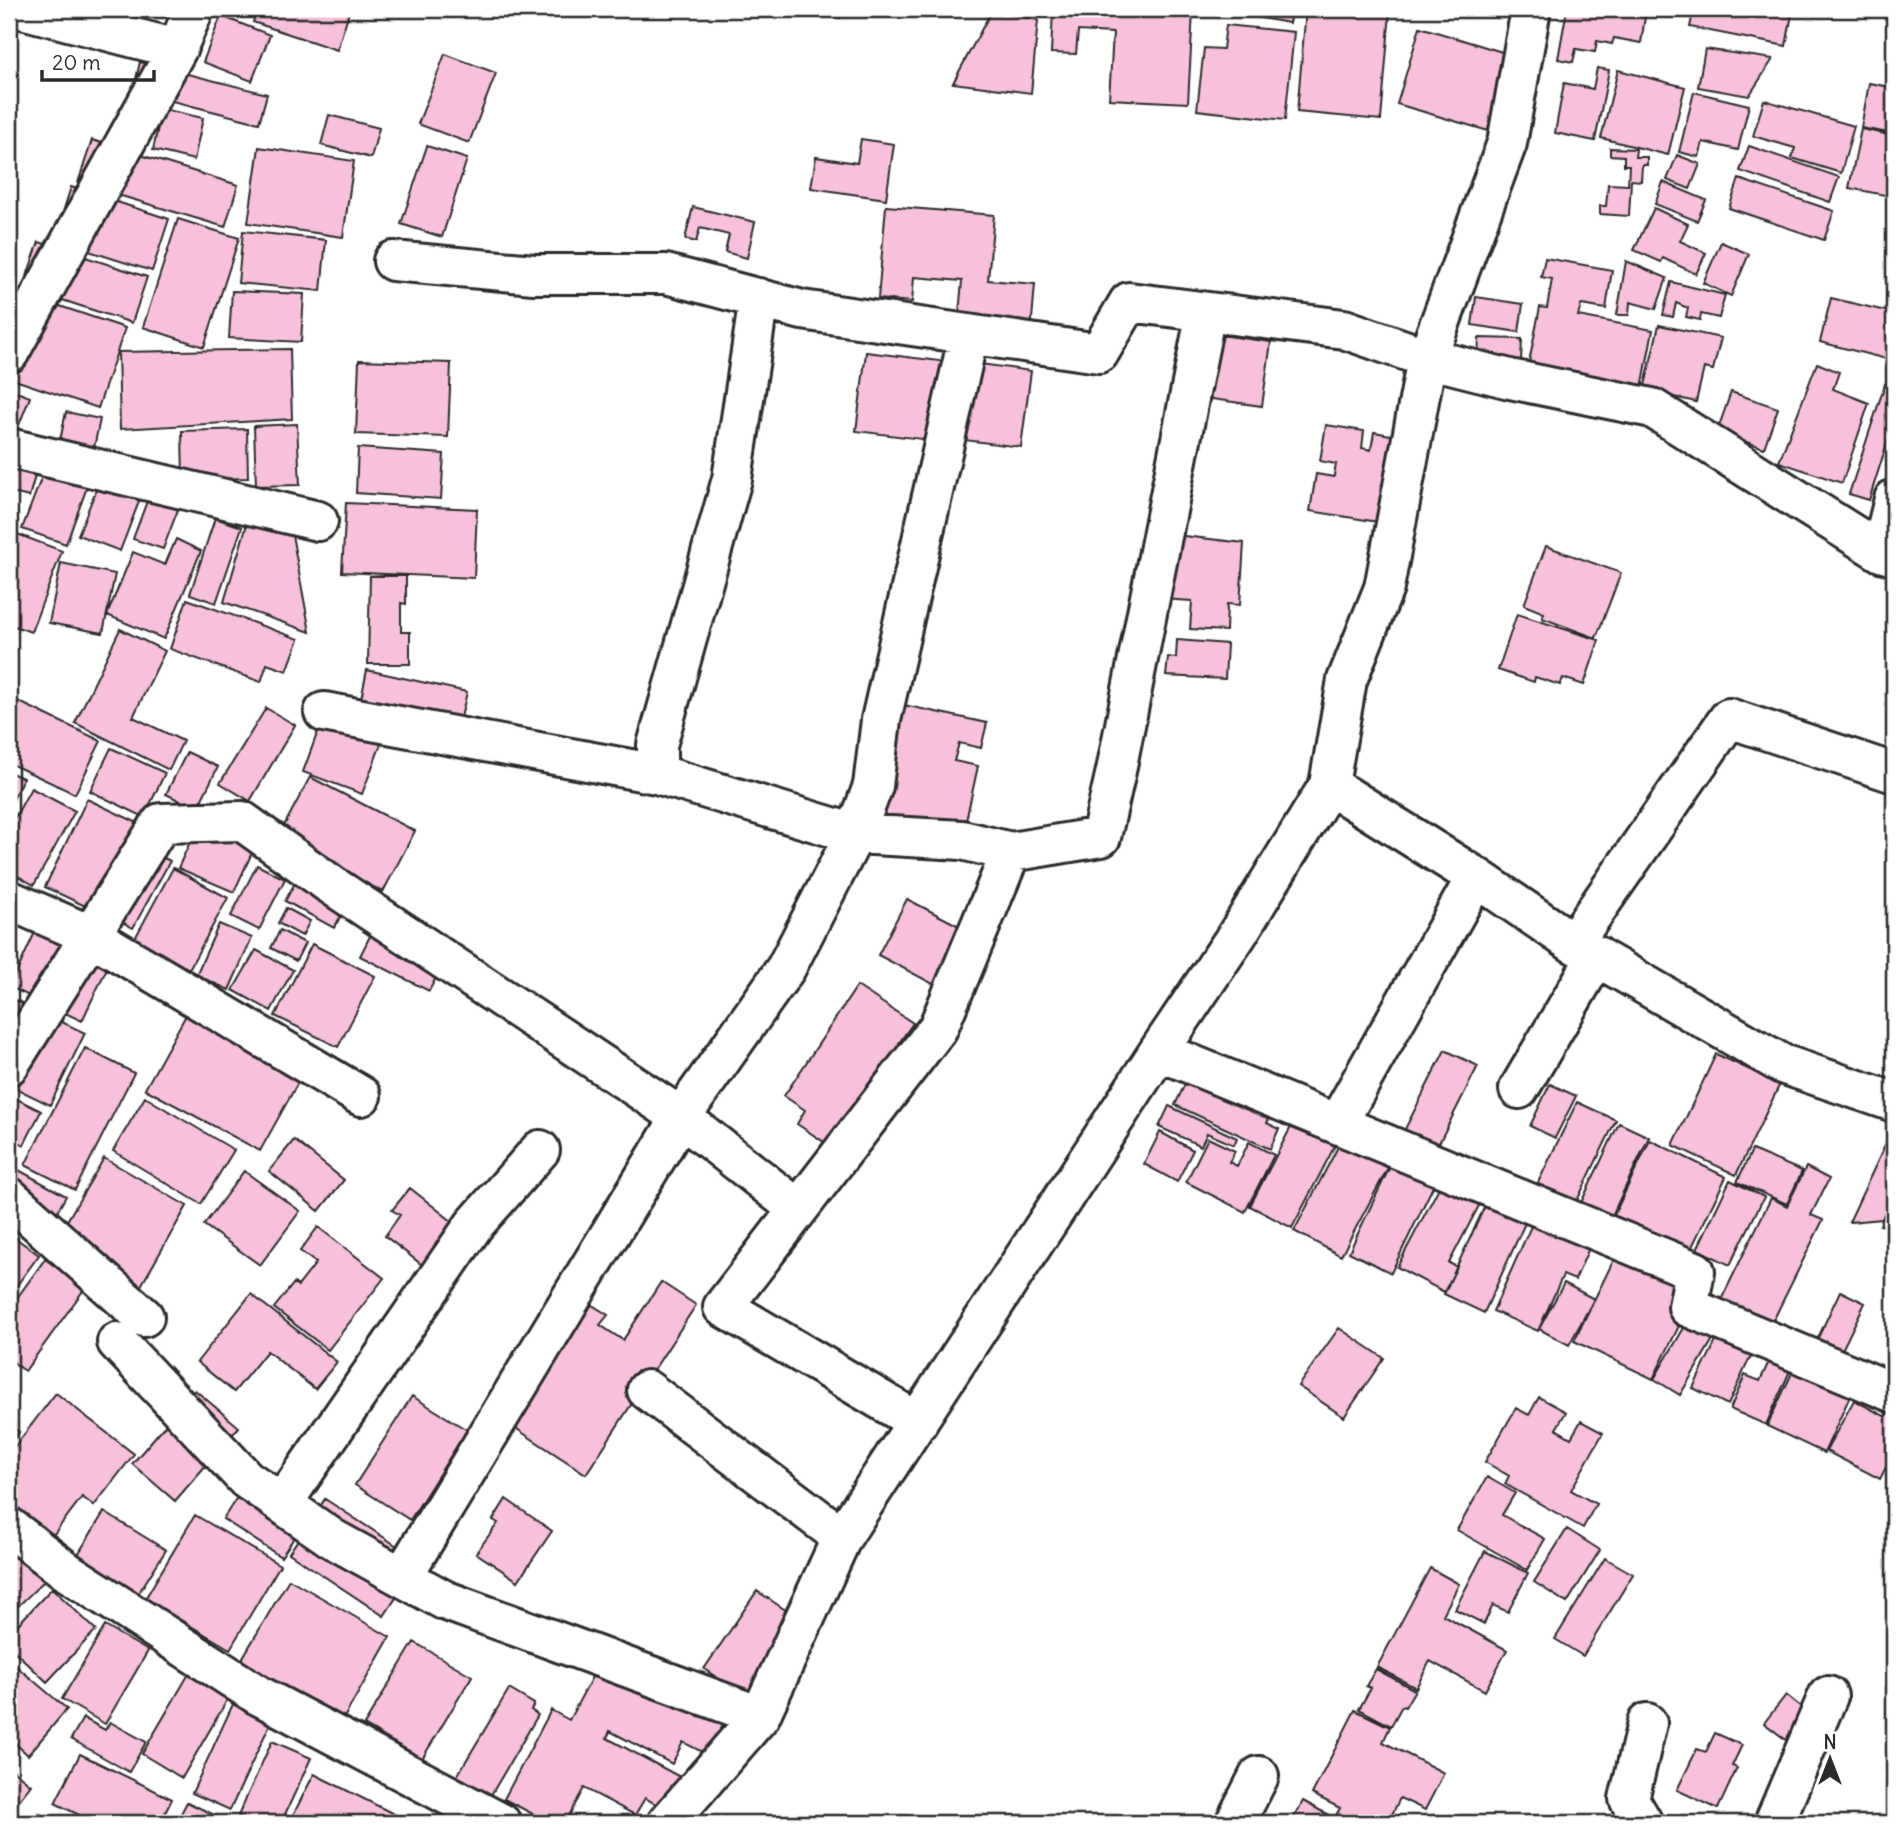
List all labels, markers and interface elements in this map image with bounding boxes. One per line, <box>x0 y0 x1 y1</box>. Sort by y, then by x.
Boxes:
scale bar <box>42 38 154 82</box>
text: 20 m <box>52 49 101 76</box>
north arrow <box>1794 1724 1864 1794</box>
text: N <box>1823 1730 1837 1754</box>

